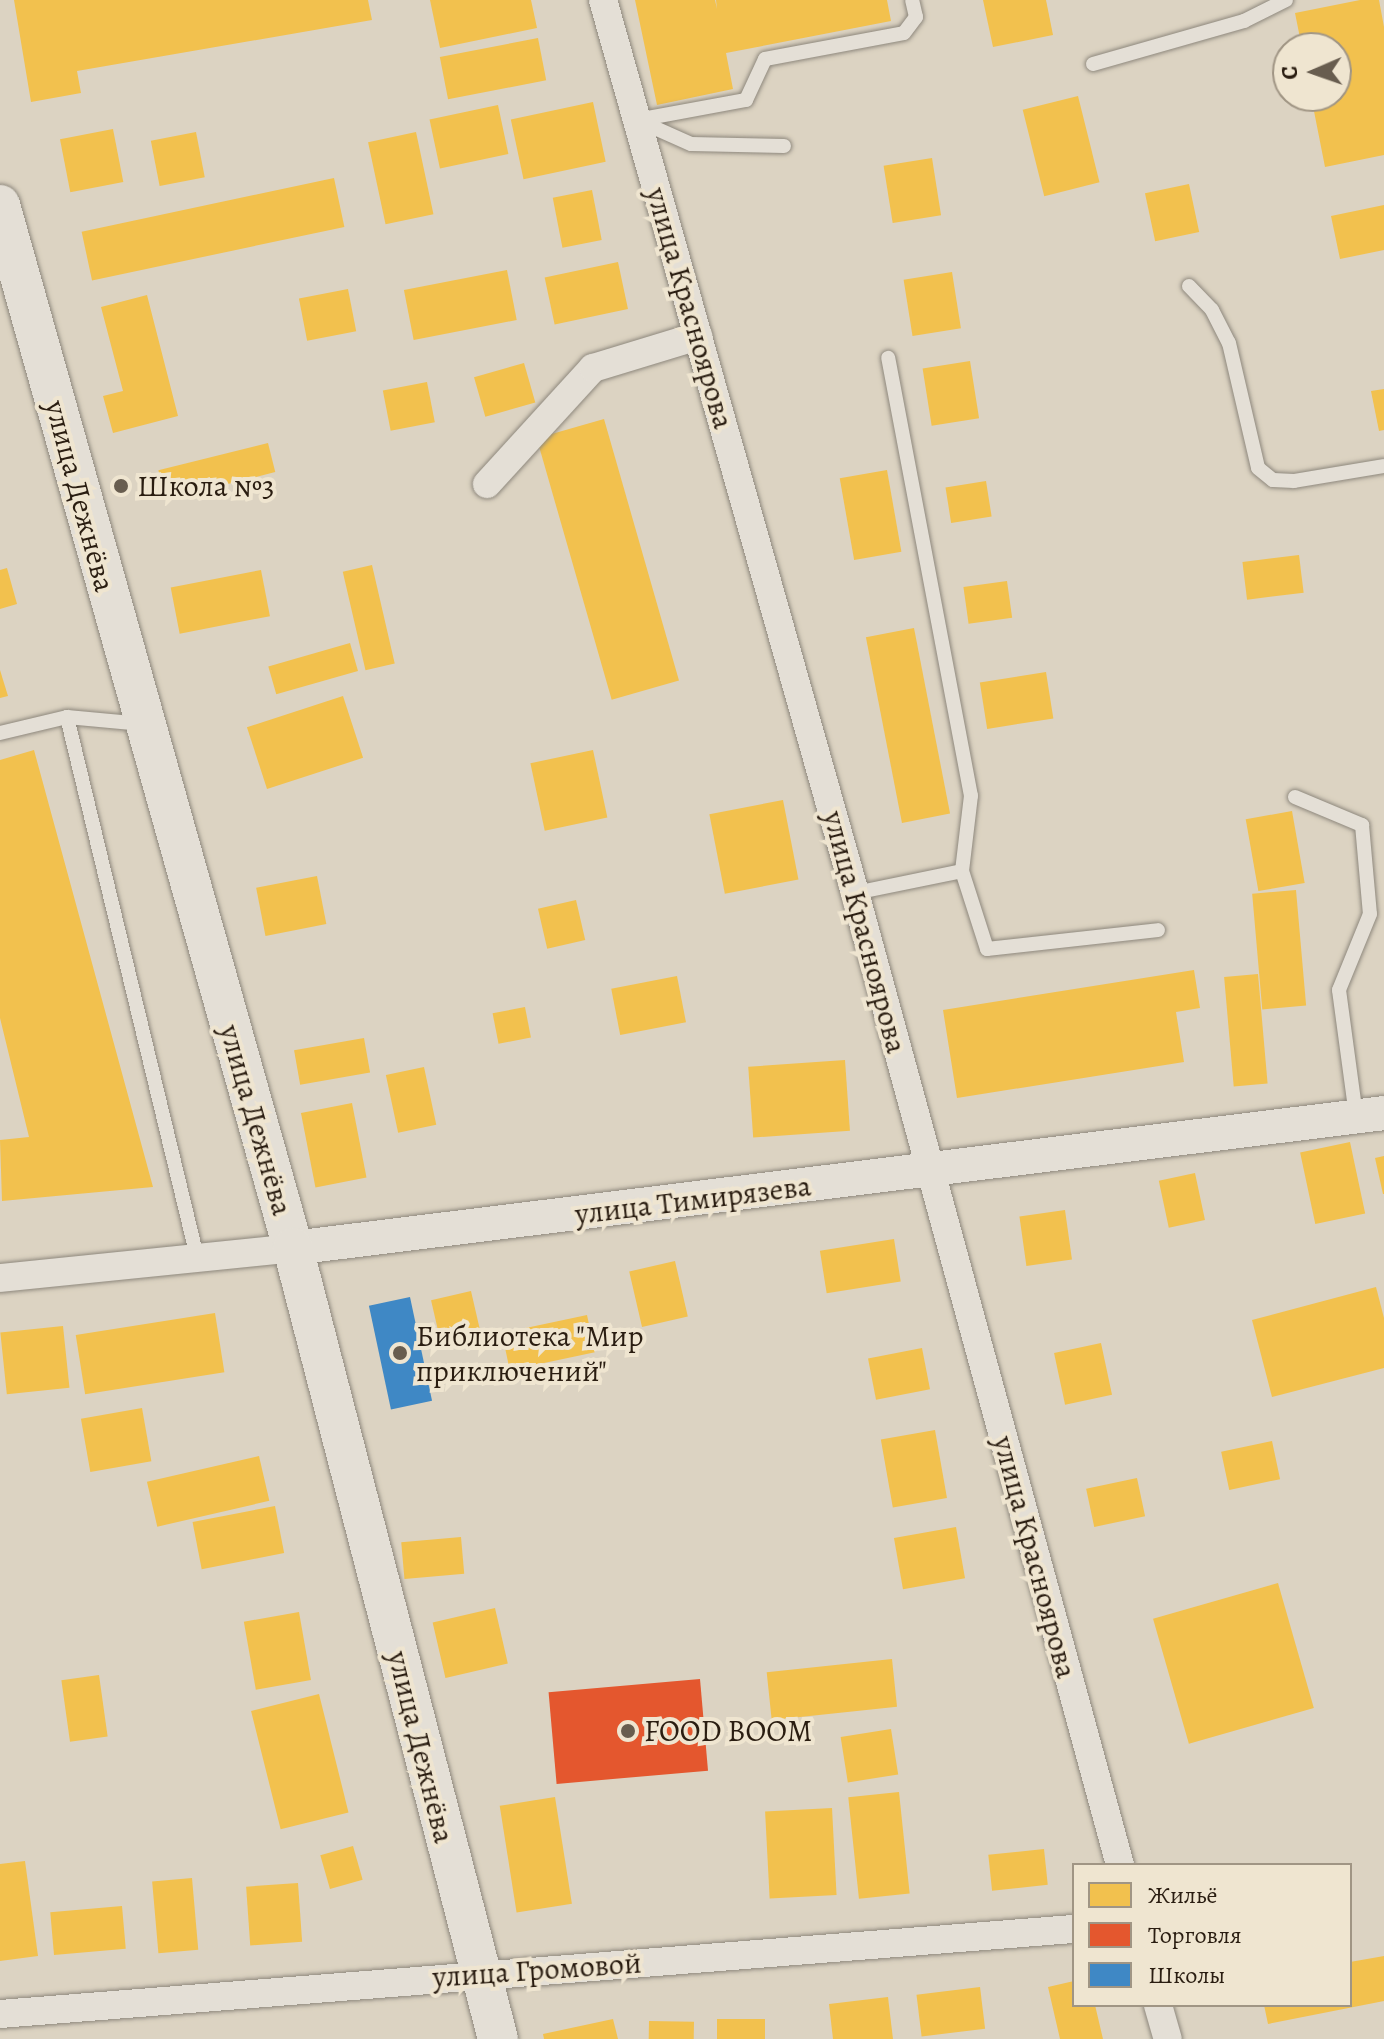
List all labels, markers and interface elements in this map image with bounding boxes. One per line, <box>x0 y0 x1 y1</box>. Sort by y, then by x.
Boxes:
north arrow <box>1272 32 1352 112</box>
text: С <box>1275 65 1305 80</box>
street label: улица Красноярова <box>638 183 742 433</box>
street label: улица Дежнёва <box>37 396 123 596</box>
place label: Школа №3 <box>137 468 275 504</box>
marker: Школа №3 <box>112 477 130 495</box>
street label: улица Красноярова <box>815 807 915 1057</box>
street label: улица Дежнёва <box>212 1021 300 1219</box>
street label: улица Тимирязева <box>573 1168 813 1232</box>
place label: Библиотека "Мир приключений" <box>416 1318 644 1388</box>
marker: Библиотека "Мир приключений" <box>391 1344 409 1362</box>
street label: улица Красноярова <box>985 1432 1085 1682</box>
street label: улица Дежнёва <box>380 1647 462 1847</box>
place label: FOOD BOOM <box>644 1713 812 1749</box>
marker: FOOD BOOM <box>619 1722 637 1740</box>
legend <box>1072 1863 1352 2007</box>
text: Жильё <box>1148 1879 1217 1911</box>
text: Торговля <box>1148 1919 1242 1951</box>
street label: улица Громовой <box>431 1945 643 1995</box>
text: Школы <box>1148 1959 1225 1991</box>

